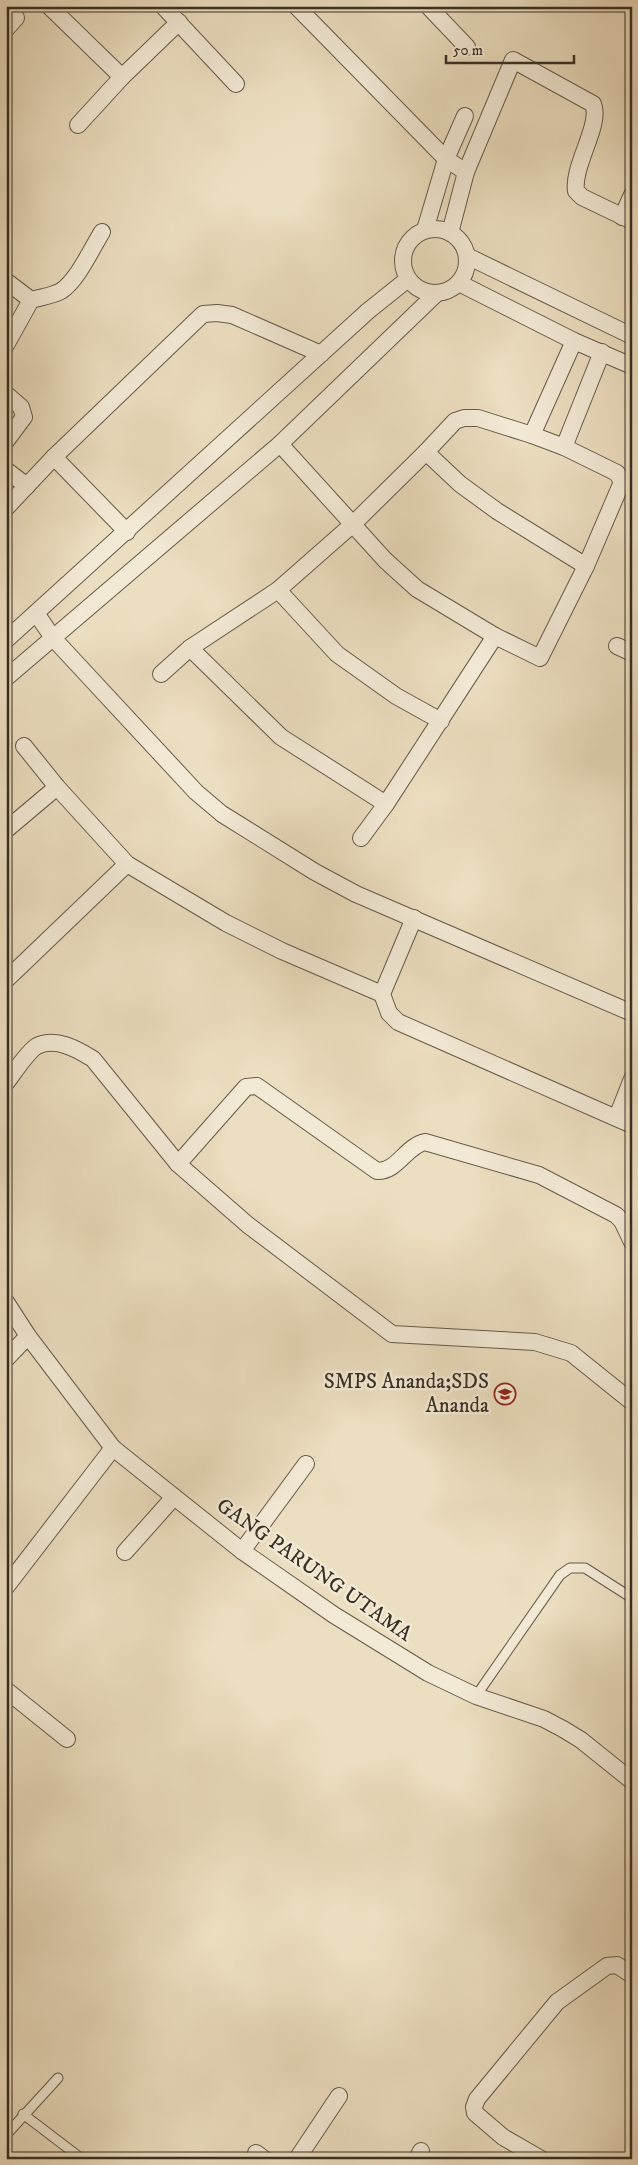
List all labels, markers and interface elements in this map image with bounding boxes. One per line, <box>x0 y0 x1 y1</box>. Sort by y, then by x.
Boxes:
scale bar <box>446 32 573 64</box>
text: 50 m <box>453 41 483 60</box>
place label: SMPS Ananda;SDS Ananda <box>324 1369 489 1419</box>
school or university icon: SMPS Ananda;SDS Ananda <box>493 1382 517 1406</box>
street label: GANG PARUNG UTAMA <box>211 1493 417 1648</box>

